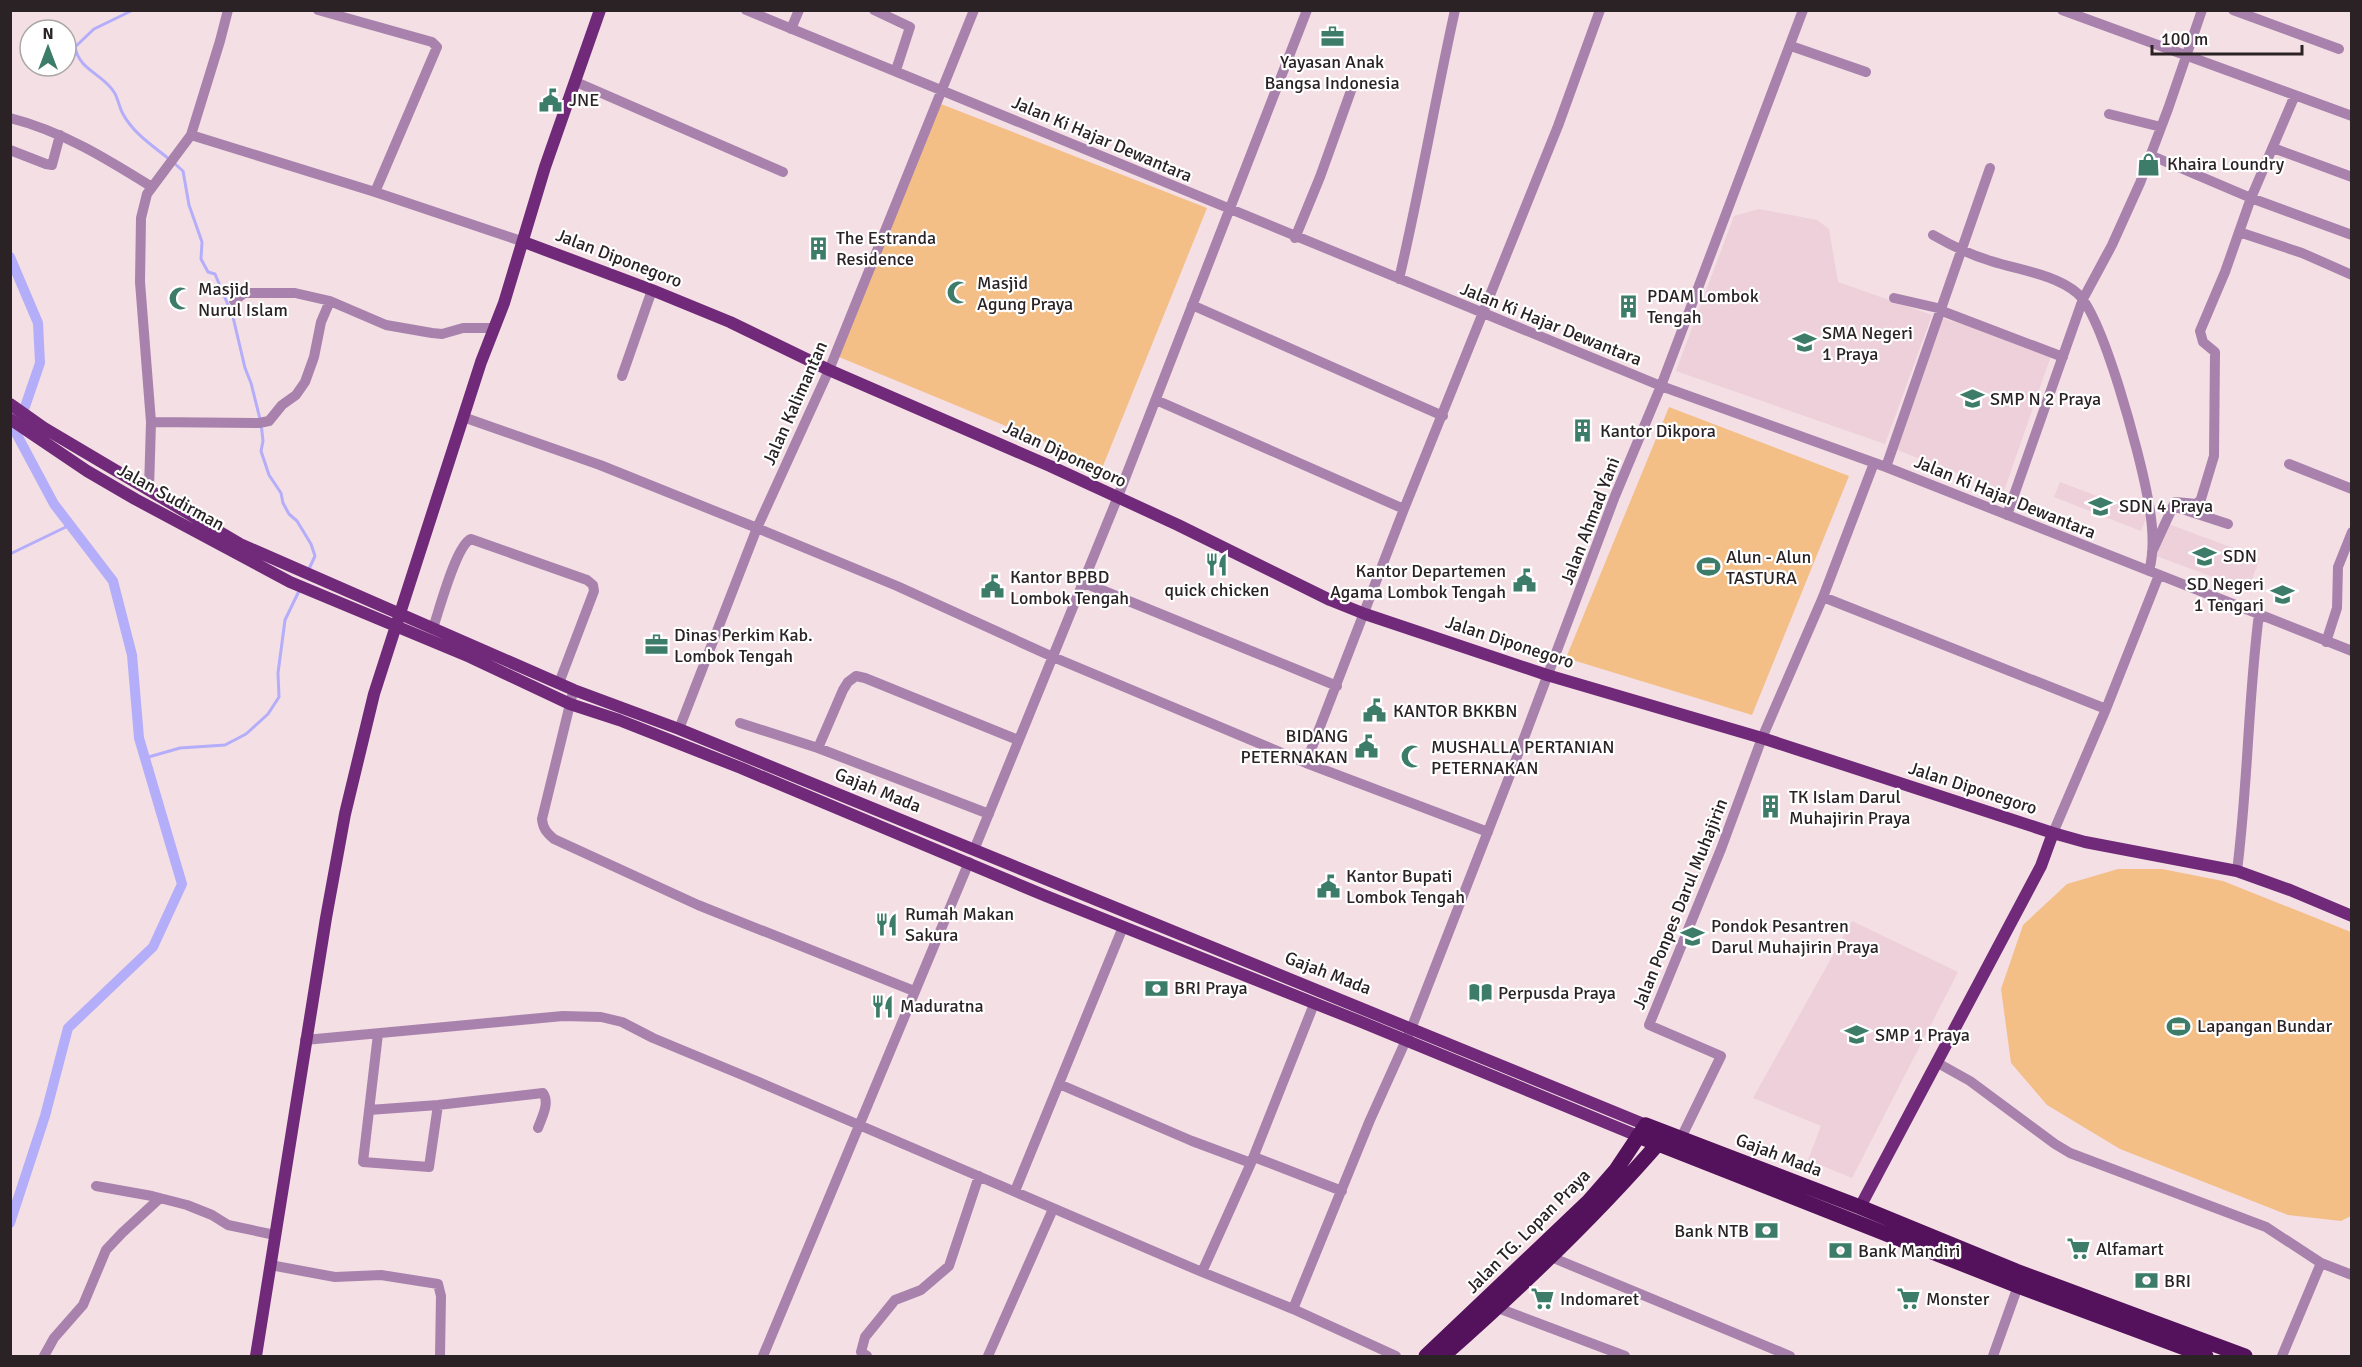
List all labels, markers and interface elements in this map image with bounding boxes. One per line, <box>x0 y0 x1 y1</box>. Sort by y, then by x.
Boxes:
north arrow <box>18 18 78 78</box>
scale bar <box>2152 18 2302 56</box>
office icon: Yayasan Anak Bangsa Indonesia <box>1319 23 1345 49</box>
text: N <box>42 24 54 44</box>
text: 100 m <box>2161 28 2208 50</box>
place label: Yayasan Anak Bangsa Indonesia <box>1264 51 1400 94</box>
public building icon: JNE <box>538 87 564 113</box>
place label: JNE <box>569 89 600 111</box>
street label: Jalan Ki Hajar Dewantara <box>1009 91 1195 187</box>
shop icon: Khaira Loundry <box>2136 151 2162 177</box>
place label: Khaira Loundry <box>2167 153 2285 175</box>
street label: Jalan Diponegoro <box>553 224 685 292</box>
place label: The Estranda Residence <box>836 227 936 270</box>
building icon: The Estranda Residence <box>805 235 831 261</box>
place label: Masjid Agung Praya <box>977 272 1073 315</box>
place label: Masjid Nurul Islam <box>198 278 288 321</box>
street label: Jalan Ki Hajar Dewantara <box>1457 278 1645 370</box>
mosque icon: Masjid Agung Praya <box>946 280 972 306</box>
place label: PDAM Lombok Tengah <box>1647 285 1759 328</box>
mosque icon: Masjid Nurul Islam <box>167 286 193 312</box>
building icon: PDAM Lombok Tengah <box>1616 293 1642 319</box>
place label: SMA Negeri 1 Praya <box>1822 322 1913 365</box>
school or university icon: SMA Negeri 1 Praya <box>1791 330 1817 356</box>
street label: Jalan Kalimantan <box>758 338 832 468</box>
school or university icon: SMP N 2 Praya <box>1959 386 1985 412</box>
place label: SMP N 2 Praya <box>1990 388 2101 410</box>
street label: Jalan Diponegoro <box>1000 416 1130 492</box>
building icon: Kantor Dikpora <box>1569 418 1595 444</box>
place label: Kantor Dikpora <box>1600 420 1716 442</box>
street label: Jalan Ki Hajar Dewantara <box>1911 451 2099 543</box>
street label: Jalan Ahmad Yani <box>1556 454 1624 588</box>
street label: Jalan Sudirman <box>114 459 228 535</box>
school or university icon: SDN 4 Praya <box>2088 493 2114 519</box>
place label: SDN 4 Praya <box>2119 495 2213 517</box>
school or university icon: SDN <box>2192 543 2218 569</box>
place label: SDN <box>2223 545 2257 567</box>
place label: Alun - Alun TASTURA <box>1726 546 1811 589</box>
restaurant icon: quick chicken <box>1204 551 1230 577</box>
sports icon: Alun - Alun TASTURA <box>1695 554 1721 580</box>
place label: Kantor Departemen Agama Lombok Tengah <box>1330 560 1506 603</box>
place label: Kantor BPBD Lombok Tengah <box>1010 566 1129 609</box>
public building icon: Kantor Departemen Agama Lombok Tengah <box>1511 568 1537 594</box>
place label: SD Negeri 1 Tengari <box>2187 573 2264 616</box>
public building icon: Kantor BPBD Lombok Tengah <box>979 574 1005 600</box>
place label: quick chicken <box>1165 579 1269 601</box>
school or university icon: SD Negeri 1 Tengari <box>2269 581 2295 607</box>
street label: Jalan Diponegoro <box>1443 611 1577 673</box>
place label: Dinas Perkim Kab. Lombok Tengah <box>674 624 813 667</box>
office icon: Dinas Perkim Kab. Lombok Tengah <box>643 632 669 658</box>
public building icon: KANTOR BKKBN <box>1362 698 1388 724</box>
place label: KANTOR BKKBN <box>1393 700 1517 722</box>
place label: BIDANG PETERNAKAN <box>1241 725 1348 768</box>
public building icon: BIDANG PETERNAKAN <box>1353 733 1379 759</box>
place label: MUSHALLA PERTANIAN PETERNAKAN <box>1431 736 1615 779</box>
mosque icon: MUSHALLA PERTANIAN PETERNAKAN <box>1400 744 1426 770</box>
street label: Jalan Diponegoro <box>1906 757 2040 819</box>
street label: Gajah Mada <box>832 763 924 817</box>
place label: TK Islam Darul Muhajirin Praya <box>1789 786 1910 829</box>
building icon: TK Islam Darul Muhajirin Praya <box>1758 794 1784 820</box>
street label: Jalan Ponpes Darul Muhajirin <box>1628 795 1732 1013</box>
place label: Kantor Bupati Lombok Tengah <box>1346 865 1465 908</box>
public building icon: Kantor Bupati Lombok Tengah <box>1315 873 1341 899</box>
place label: Rumah Makan Sakura <box>905 903 1014 946</box>
restaurant icon: Rumah Makan Sakura <box>874 911 900 937</box>
place label: Pondok Pesantren Darul Muhajirin Praya <box>1711 915 1879 958</box>
school or university icon: Pondok Pesantren Darul Muhajirin Praya <box>1680 923 1706 949</box>
street label: Gajah Mada <box>1282 946 1374 1000</box>
bank icon: BRI Praya <box>1143 975 1169 1001</box>
place label: BRI Praya <box>1174 977 1248 999</box>
library icon: Perpusda Praya <box>1467 980 1493 1006</box>
place label: Perpusda Praya <box>1498 982 1616 1004</box>
restaurant icon: Maduratna <box>869 993 895 1019</box>
place label: Maduratna <box>900 995 984 1017</box>
sports icon: Lapangan Bundar <box>2166 1013 2192 1039</box>
place label: Lapangan Bundar <box>2197 1015 2332 1037</box>
school or university icon: SMP 1 Praya <box>1844 1022 1870 1048</box>
place label: SMP 1 Praya <box>1875 1024 1970 1046</box>
street label: Gajah Mada <box>1733 1128 1825 1182</box>
street label: Jalan TG. Lopan Praya <box>1461 1164 1595 1298</box>
bank icon: Bank NTB <box>1754 1218 1780 1244</box>
place label: Bank NTB <box>1674 1220 1749 1242</box>
supermarket icon: Alfamart <box>2065 1236 2091 1262</box>
bank icon: Bank Mandiri <box>1827 1238 1853 1264</box>
place label: Alfamart <box>2096 1238 2164 1260</box>
place label: Bank Mandiri <box>1858 1240 1960 1262</box>
bank icon: BRI <box>2133 1268 2159 1294</box>
place label: BRI <box>2164 1270 2191 1292</box>
supermarket icon: Indomaret <box>1529 1286 1555 1312</box>
supermarket icon: Monster <box>1895 1286 1921 1312</box>
place label: Indomaret <box>1560 1288 1639 1310</box>
place label: Monster <box>1926 1288 1990 1310</box>

